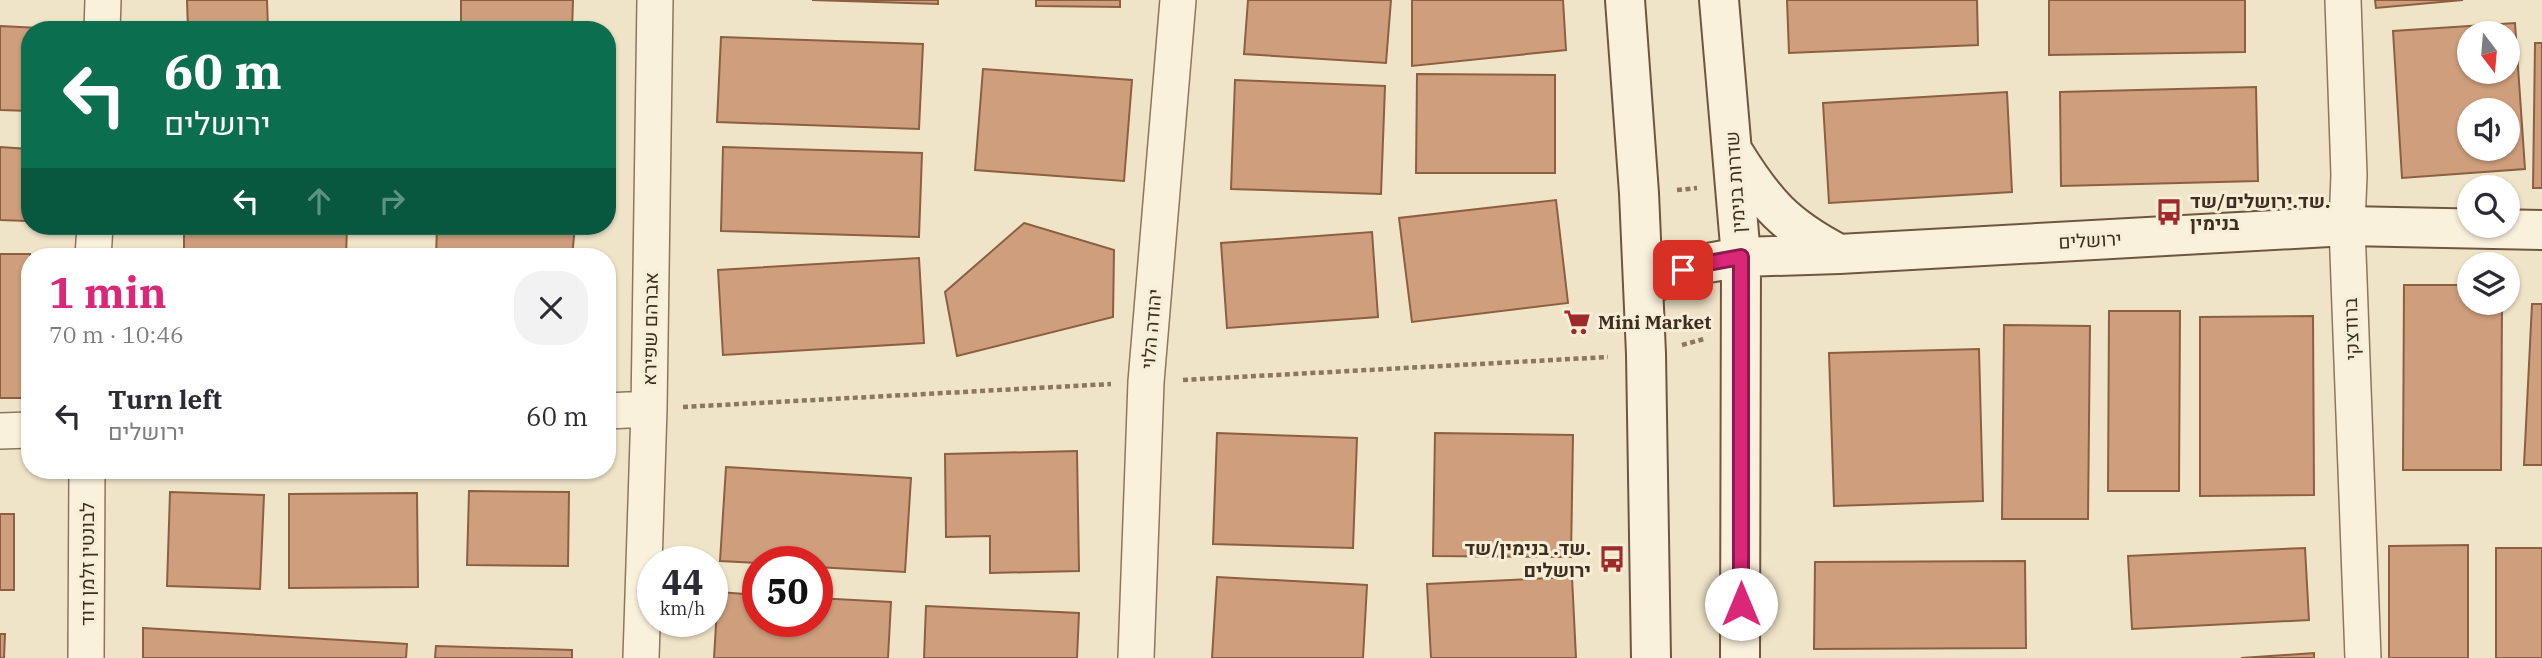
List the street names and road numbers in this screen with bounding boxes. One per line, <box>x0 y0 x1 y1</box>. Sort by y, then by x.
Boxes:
street label: שדרות בנימין <box>1719 130 1751 234</box>
street label: ירושלים <box>2058 226 2122 254</box>
street label: אברהם שפירא <box>637 272 663 386</box>
street label: יהודה הלוי <box>1136 288 1166 370</box>
street label: ברודצקי <box>2338 297 2364 361</box>
street label: לבונטין זלמן דוד <box>75 502 99 626</box>

